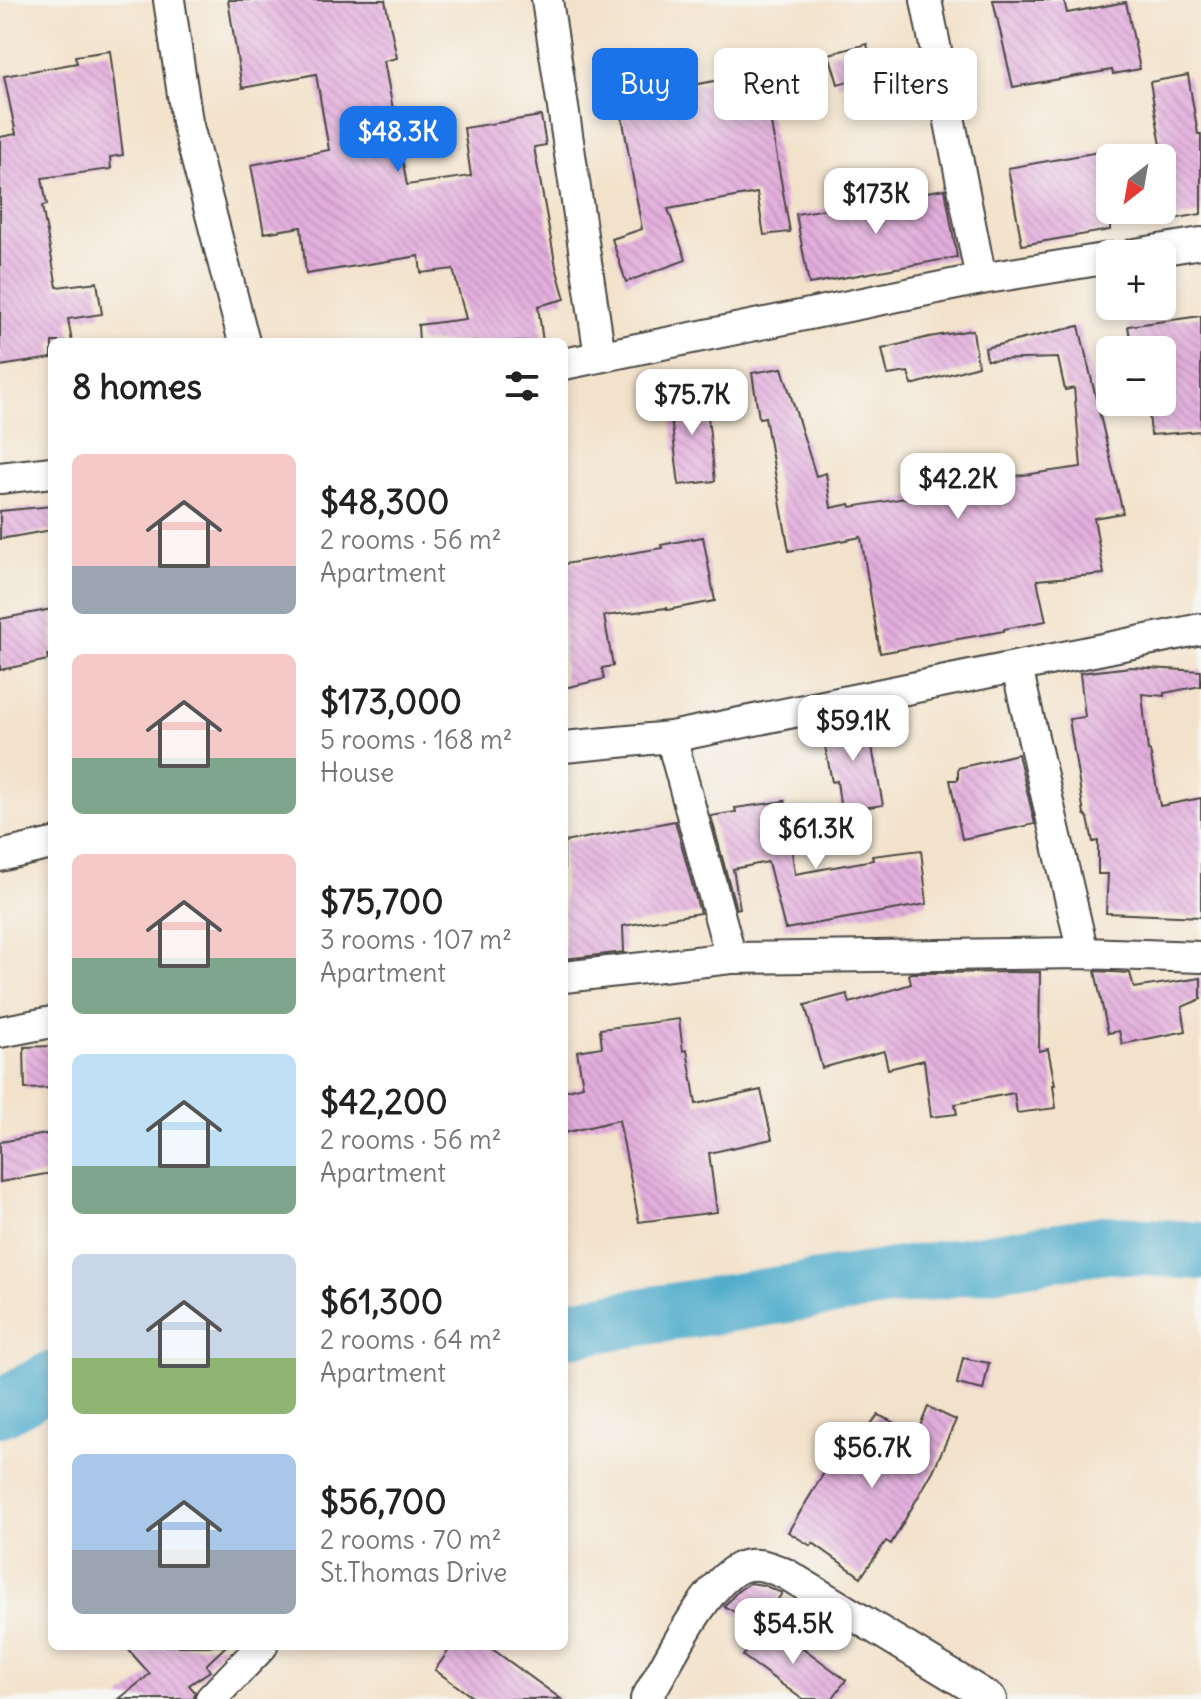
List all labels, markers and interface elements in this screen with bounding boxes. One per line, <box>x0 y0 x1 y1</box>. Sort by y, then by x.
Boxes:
chip: Buy <box>592 48 698 120</box>
chip: Rent <box>714 48 828 120</box>
chip: Filters <box>844 48 977 120</box>
pin: $48.3K <box>333 106 463 174</box>
text: $48.3K <box>358 115 438 148</box>
north arrow <box>1096 144 1176 224</box>
map controls <box>1096 144 1176 416</box>
pin: $173K <box>820 168 932 236</box>
text: $173K <box>842 177 910 210</box>
button: + <box>1096 240 1176 320</box>
button: − <box>1096 336 1176 416</box>
icon: filters <box>500 364 544 408</box>
text: 8 homes <box>72 365 202 408</box>
pin: $75.7K <box>627 369 757 437</box>
text: $75.7K <box>654 378 730 411</box>
pin: $42.2K <box>893 453 1023 521</box>
text: $42.2K <box>918 462 998 495</box>
text: $48,300 <box>320 480 449 523</box>
icon: home <box>136 486 232 582</box>
text: 2 rooms · 56 m² <box>320 523 501 556</box>
text: Apartment <box>320 556 446 589</box>
text: $173,000 <box>320 680 462 723</box>
icon: home <box>136 686 232 782</box>
pin: $59.1K <box>788 695 918 763</box>
text: $59.1K <box>816 704 890 737</box>
text: 5 rooms · 168 m² <box>320 723 513 756</box>
text: House <box>320 756 394 789</box>
pin: $61.3K <box>751 803 881 871</box>
text: $61.3K <box>778 812 854 845</box>
text: $75,700 <box>320 880 444 923</box>
icon: home <box>136 886 232 982</box>
text: 3 rooms · 107 m² <box>320 923 512 956</box>
text: Apartment <box>320 956 446 989</box>
text: $42,200 <box>320 1080 448 1123</box>
icon: home <box>136 1086 232 1182</box>
text: 2 rooms · 56 m² <box>320 1123 501 1156</box>
text: Apartment <box>320 1156 446 1189</box>
text: $61,300 <box>320 1280 443 1323</box>
icon: home <box>136 1286 232 1382</box>
text: 2 rooms · 64 m² <box>320 1323 502 1356</box>
text: Apartment <box>320 1356 446 1389</box>
pin: $56.7K <box>807 1422 937 1490</box>
text: $56.7K <box>833 1431 911 1464</box>
text: $56,700 <box>320 1480 447 1523</box>
icon: home <box>136 1486 232 1582</box>
text: 2 rooms · 70 m² <box>320 1523 501 1556</box>
text: St.Thomas Drive <box>320 1556 507 1589</box>
pin: $54.5K <box>728 1598 858 1666</box>
text: $54.5K <box>753 1607 833 1640</box>

